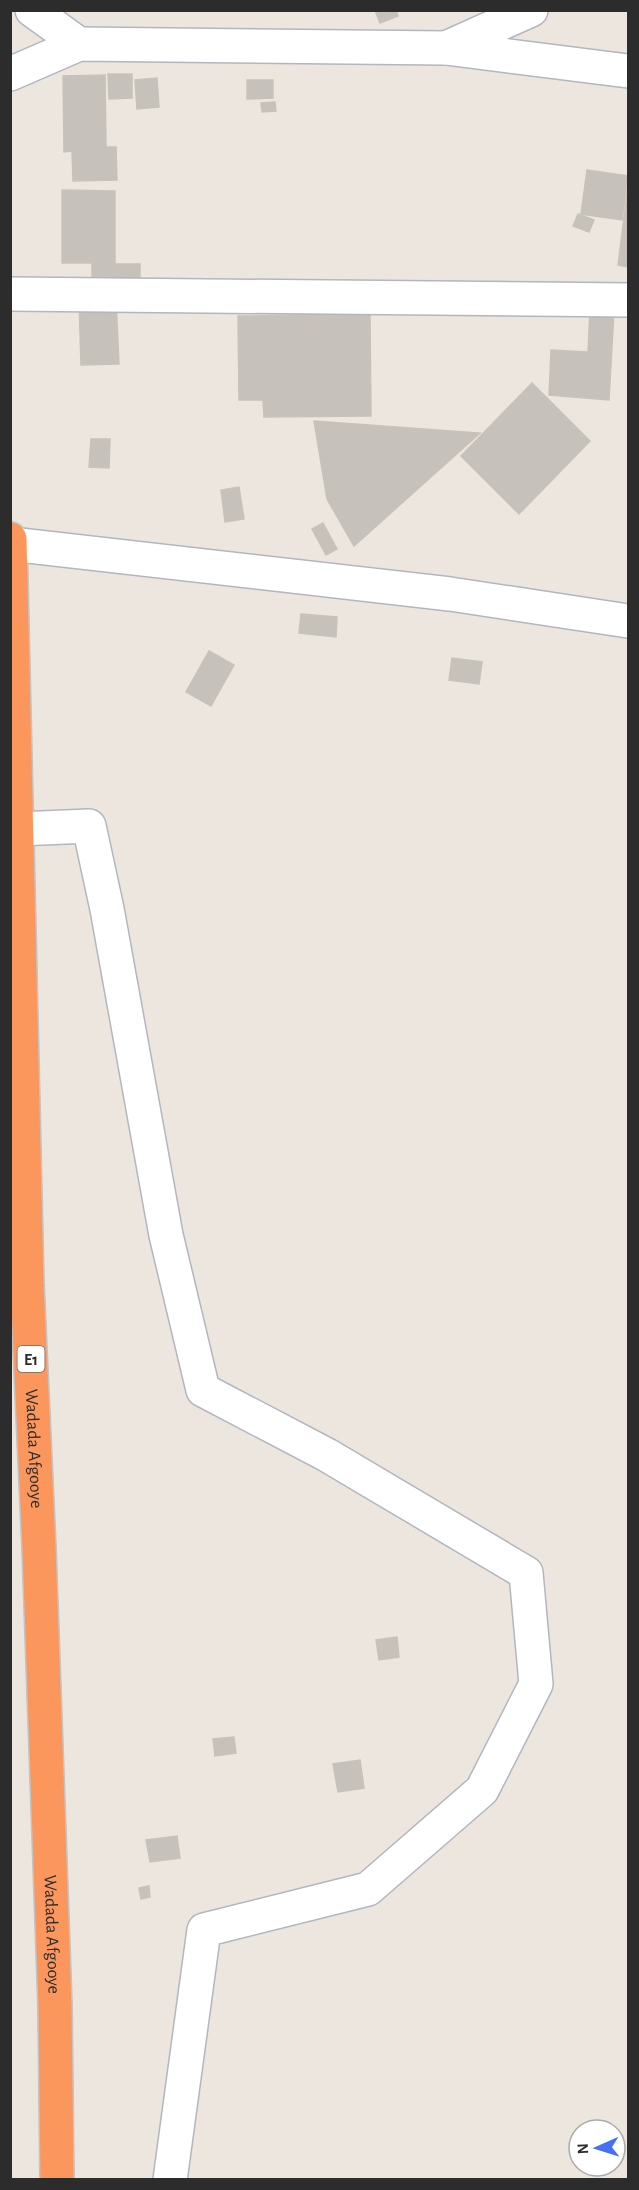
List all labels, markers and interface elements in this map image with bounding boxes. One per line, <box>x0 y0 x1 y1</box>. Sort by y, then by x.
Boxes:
road number: E1 <box>18 1346 44 1372</box>
street label: Wadada Afgooye <box>22 1389 45 1509</box>
street label: Wadada Afgooye <box>40 1874 63 1994</box>
north arrow <box>567 2118 627 2178</box>
text: N <box>575 2143 591 2155</box>

